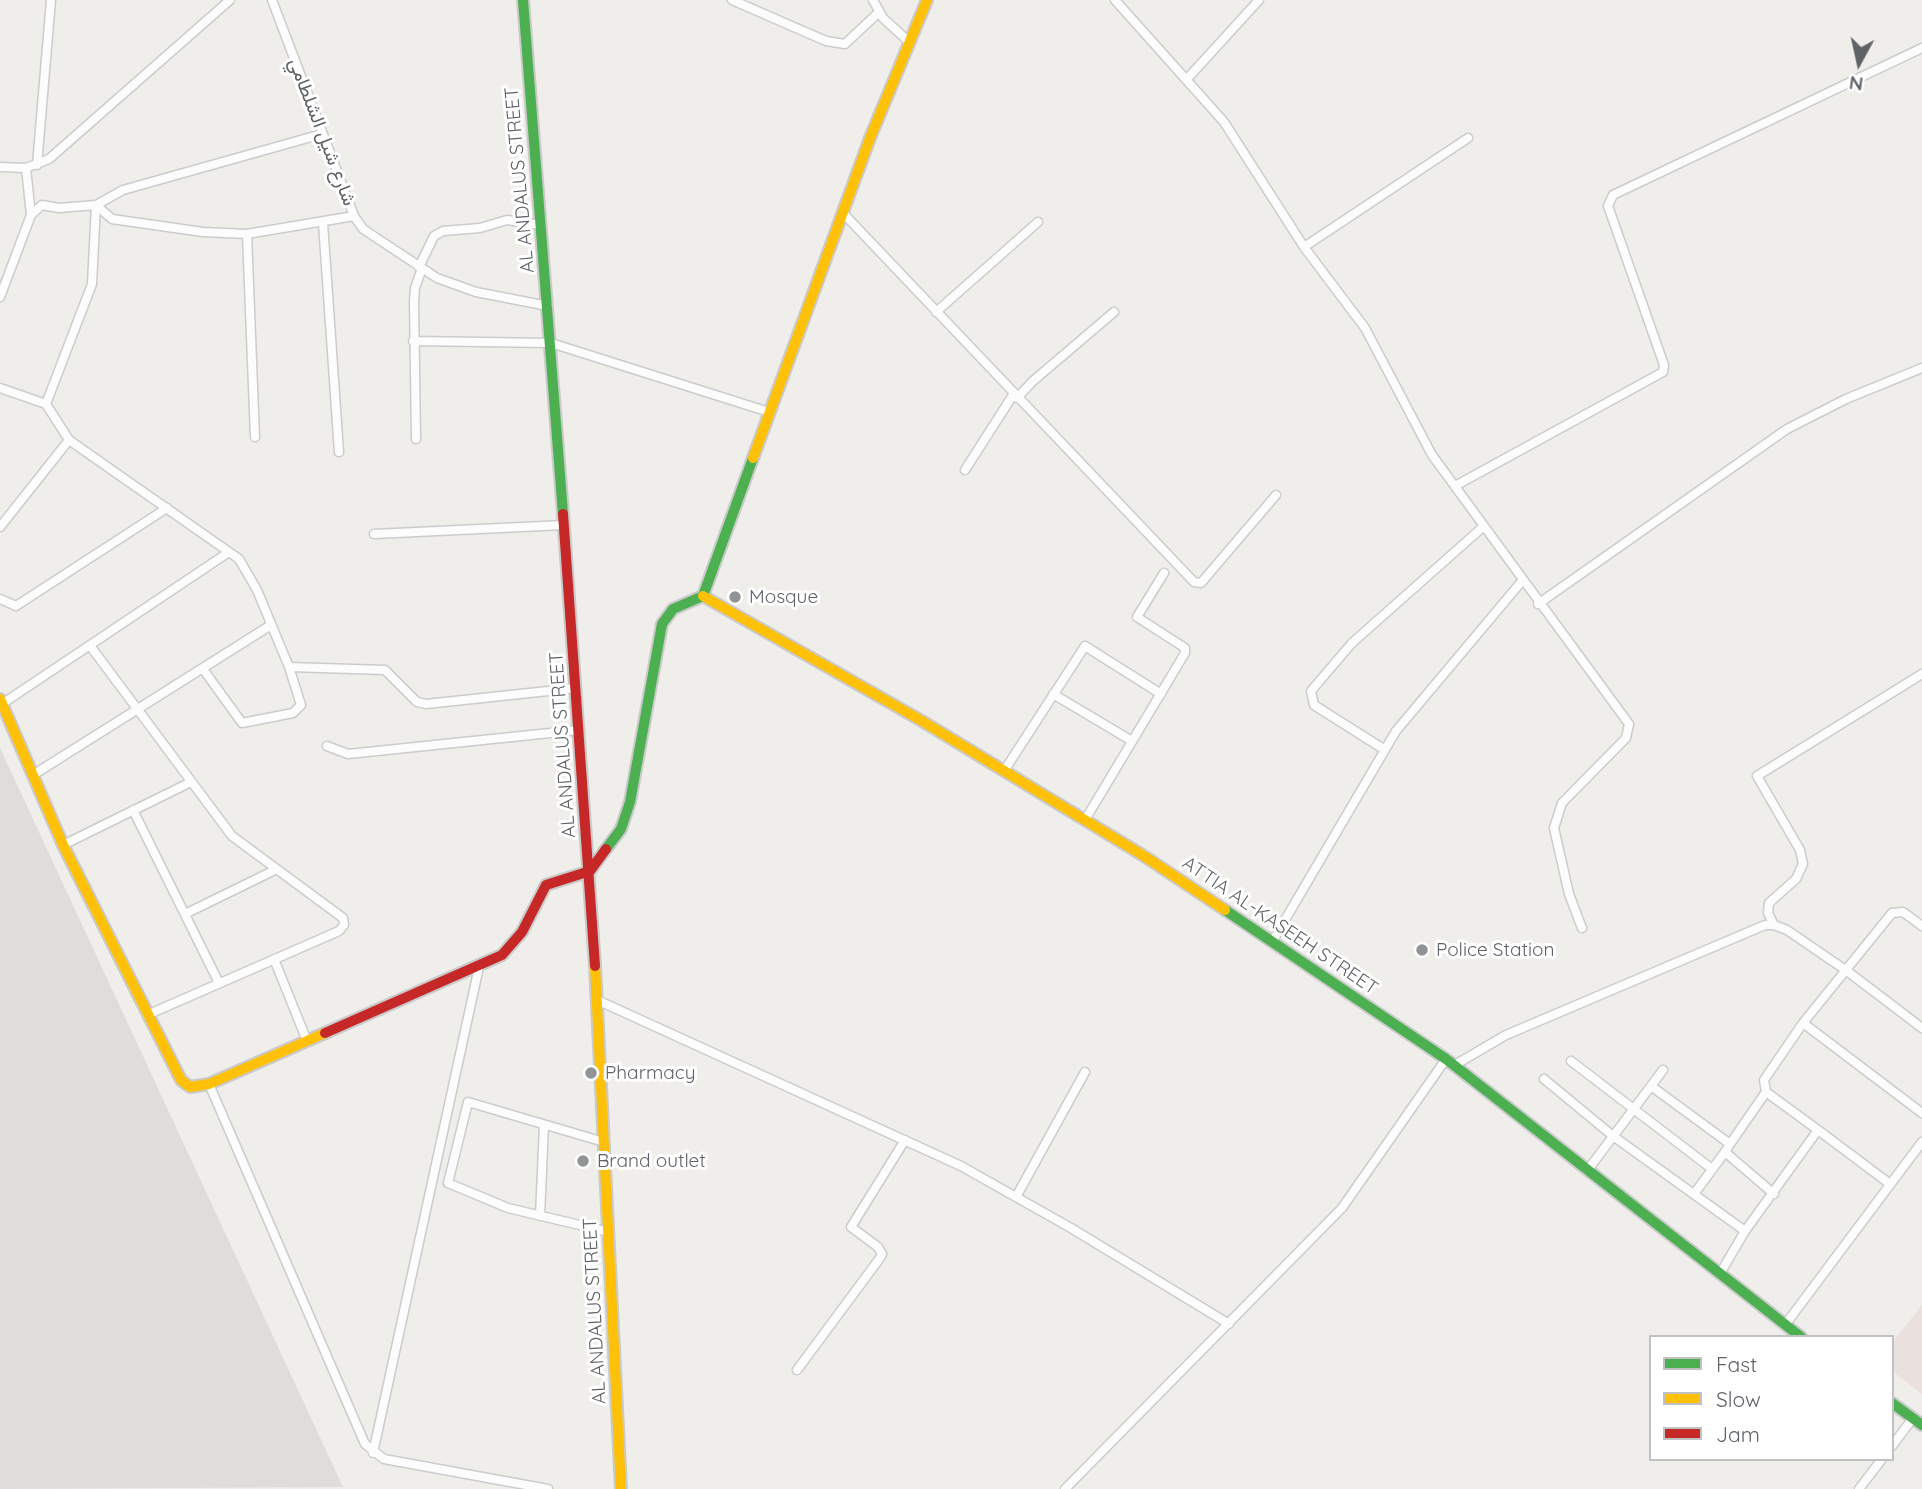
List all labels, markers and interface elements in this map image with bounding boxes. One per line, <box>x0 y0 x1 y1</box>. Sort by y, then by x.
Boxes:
north arrow <box>1824 28 1894 98</box>
street label: شارع شيل الشلطامي <box>283 55 361 209</box>
text: N <box>1847 71 1865 97</box>
street label: AL ANDALUS STREET <box>501 86 539 274</box>
place label: Mosque <box>749 586 818 608</box>
marker: Mosque <box>727 589 743 605</box>
street label: AL ANDALUS STREET <box>545 651 581 839</box>
street label: ATTIA AL-KASEEH STREET <box>1178 852 1382 1000</box>
place label: Police Station <box>1436 939 1554 961</box>
marker: Police Station <box>1414 942 1430 958</box>
place label: Pharmacy <box>605 1062 695 1084</box>
marker: Pharmacy <box>583 1065 599 1081</box>
place label: Brand outlet <box>597 1150 706 1172</box>
marker: Brand outlet <box>575 1153 591 1169</box>
street label: AL ANDALUS STREET <box>579 1217 611 1405</box>
legend <box>1649 1335 1894 1461</box>
text: Fast <box>1716 1351 1757 1377</box>
text: Slow <box>1716 1386 1761 1412</box>
text: Jam <box>1716 1421 1760 1447</box>

